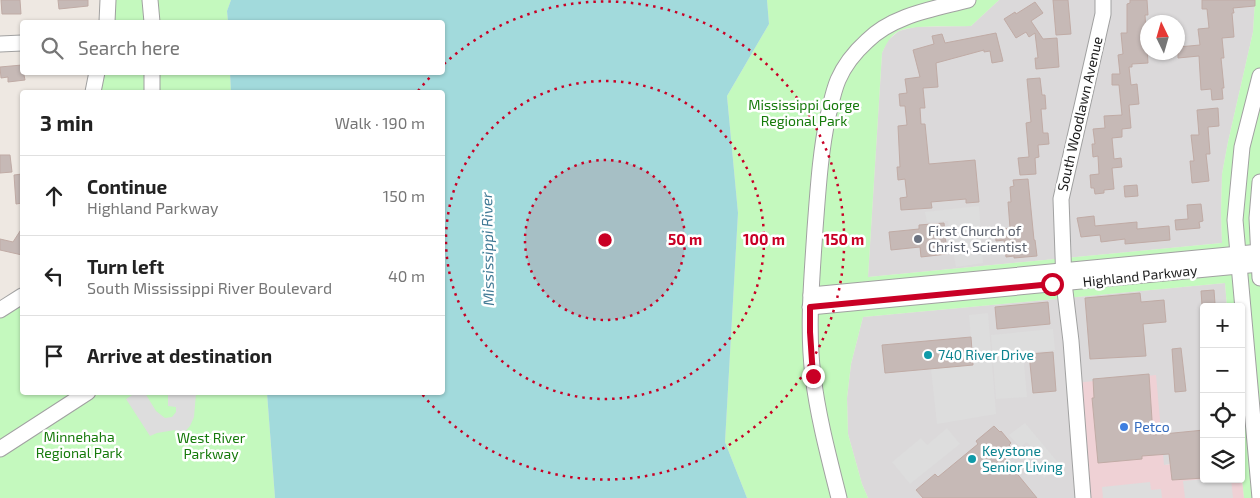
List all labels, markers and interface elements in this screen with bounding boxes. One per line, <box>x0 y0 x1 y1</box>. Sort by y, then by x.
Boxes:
north arrow <box>1140 15 1185 60</box>
search box <box>20 20 445 75</box>
icon: search <box>38 34 66 62</box>
street label: South Woodlawn Avenue <box>1053 35 1106 193</box>
text: Search here <box>78 36 180 59</box>
park label: Mississippi Gorge Regional Park <box>748 96 860 129</box>
text: 3 min <box>40 110 93 135</box>
text: Walk · 190 m <box>335 113 425 132</box>
text: Continue <box>87 175 167 198</box>
icon: ahead <box>40 182 68 210</box>
text: 150 m <box>383 186 425 205</box>
water label: Mississippi River <box>477 191 497 306</box>
text: Highland Parkway <box>87 198 219 217</box>
place label: First Church of Christ, Scientist <box>928 222 1027 255</box>
text: 50 m <box>668 230 702 248</box>
text: 100 m <box>743 230 785 248</box>
text: 150 m <box>824 230 864 248</box>
centre of rings <box>596 231 614 249</box>
marker: First Church of Christ, Scientist <box>912 233 924 245</box>
text: Turn left <box>87 255 164 278</box>
street label: Highland Parkway <box>1082 261 1199 290</box>
icon: left <box>40 262 68 290</box>
text: 40 m <box>388 266 425 285</box>
route start <box>1041 273 1064 296</box>
text: South Mississippi River Boulevard <box>87 278 332 297</box>
map controls <box>1200 303 1245 483</box>
button: + <box>1200 303 1245 348</box>
icon: arrive <box>40 342 68 370</box>
text: Arrive at destination <box>87 344 272 367</box>
place label: 740 River Drive <box>938 346 1034 363</box>
button: − <box>1200 348 1245 393</box>
marker: 740 River Drive <box>922 349 934 361</box>
route end <box>802 365 825 388</box>
button: locate <box>1200 393 1245 438</box>
place label: Petco <box>1134 418 1170 435</box>
marker: Petco <box>1118 421 1130 433</box>
park label: Minnehaha Regional Park <box>36 428 122 461</box>
park label: West River Parkway <box>177 429 246 462</box>
button: layers <box>1200 438 1245 483</box>
place label: Keystone Senior Living <box>982 442 1063 475</box>
marker: Keystone Senior Living <box>966 453 978 465</box>

